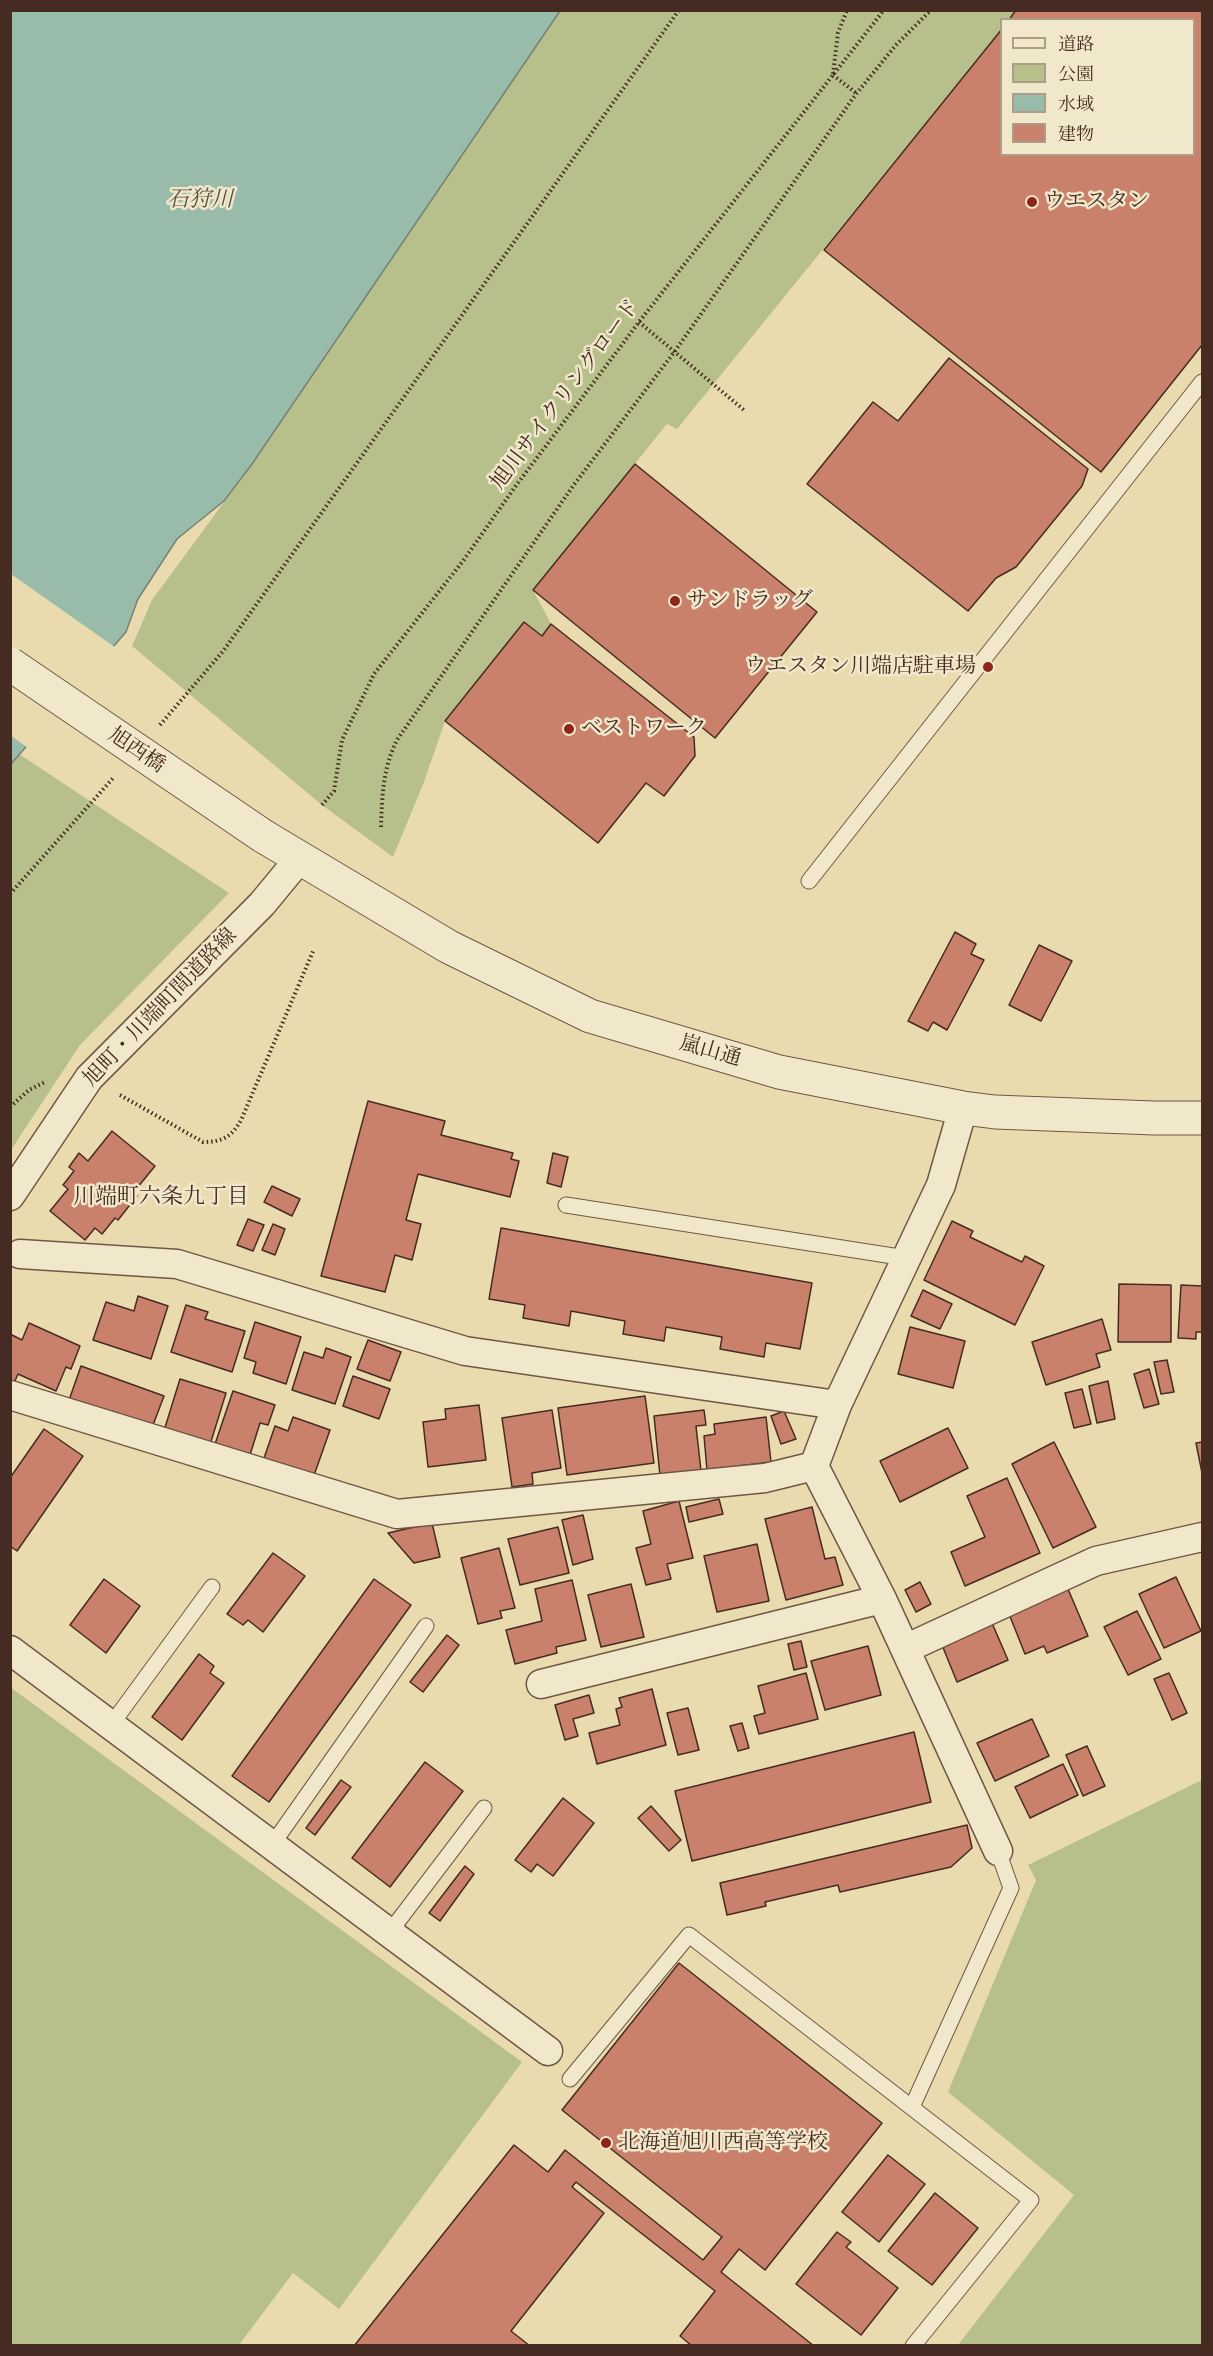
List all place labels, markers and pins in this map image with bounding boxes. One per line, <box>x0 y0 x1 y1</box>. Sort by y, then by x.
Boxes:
place label: ウエスタン <box>1044 189 1149 215</box>
marker: ウエスタン <box>1025 195 1039 209</box>
place label: サンドラッグ <box>687 588 813 614</box>
marker: サンドラッグ <box>668 594 682 608</box>
place label: ウエスタン川端店駐車場 <box>745 654 976 680</box>
marker: ウエスタン川端店駐車場 <box>981 660 995 674</box>
place label: ベストワーク <box>581 716 707 742</box>
marker: ベストワーク <box>562 722 576 736</box>
place label: 北海道旭川西高等学校 <box>618 2130 828 2156</box>
marker: 北海道旭川西高等学校 <box>599 2136 613 2150</box>

